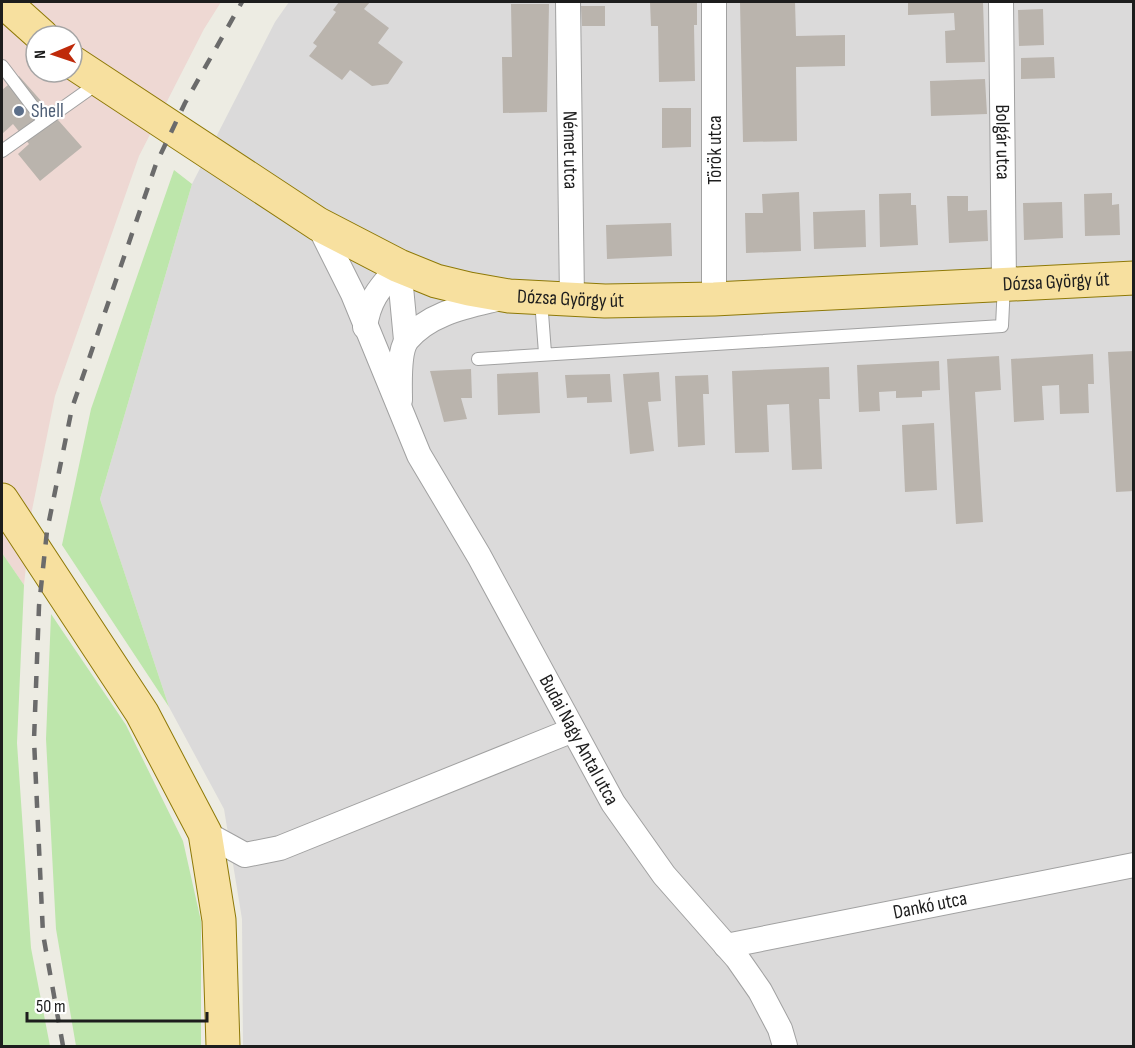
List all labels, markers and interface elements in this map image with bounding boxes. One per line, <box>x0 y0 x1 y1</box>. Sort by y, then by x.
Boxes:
north arrow <box>24 24 84 84</box>
text: N <box>31 50 50 59</box>
place label: Shell <box>31 99 64 123</box>
marker: Shell <box>12 104 26 118</box>
street label: Bolgár utca <box>990 104 1015 180</box>
street label: Német utca <box>557 111 583 189</box>
street label: Török utca <box>703 115 727 185</box>
street label: Dózsa György út <box>1002 267 1110 297</box>
street label: Dózsa György út <box>517 284 624 313</box>
street label: Budai Nagy Antal utca <box>534 671 624 809</box>
street label: Dankó utca <box>891 886 969 925</box>
scale bar <box>27 985 207 1023</box>
text: 50 m <box>36 996 66 1017</box>

